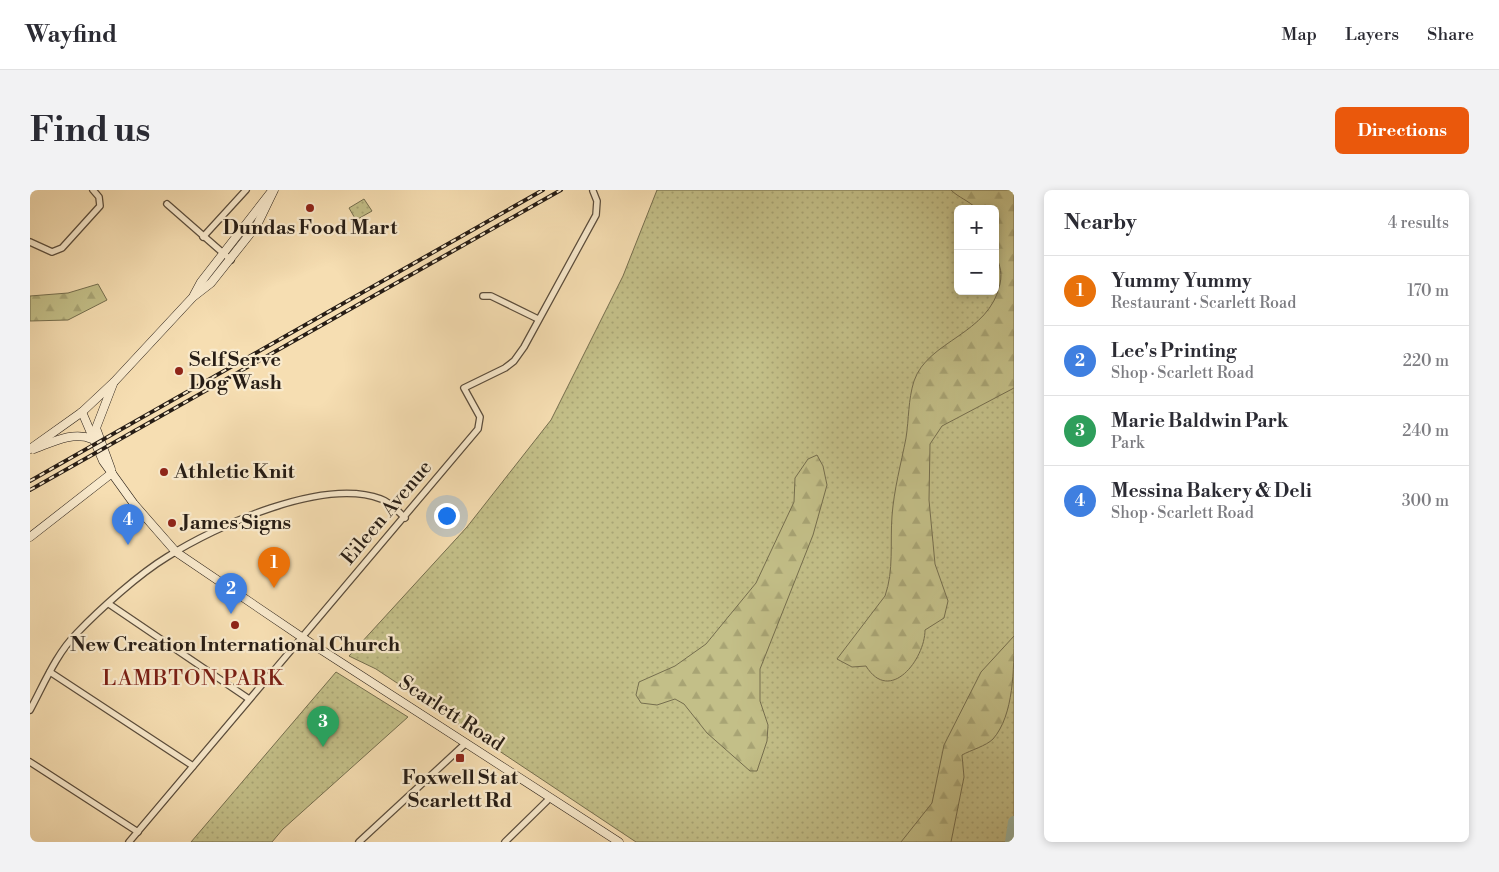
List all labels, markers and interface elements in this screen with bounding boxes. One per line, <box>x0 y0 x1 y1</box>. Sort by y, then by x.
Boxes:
text: Wayfind <box>25 20 117 50</box>
text: Map <box>1282 23 1317 46</box>
text: Layers <box>1345 23 1399 46</box>
text: Share <box>1427 23 1474 46</box>
button: Directions <box>1335 107 1469 154</box>
text: Find us <box>30 109 150 152</box>
marker: Dundas Food Mart <box>304 202 316 214</box>
map controls <box>954 205 999 295</box>
button: + <box>954 205 999 250</box>
text: Nearby <box>1064 210 1137 236</box>
text: 4 results <box>1388 213 1449 233</box>
place label: Dundas Food Mart <box>223 216 398 241</box>
button: − <box>954 250 999 295</box>
text: Yummy Yummy <box>1111 269 1251 293</box>
text: 1 <box>1076 281 1084 301</box>
text: 170 m <box>1407 281 1449 301</box>
text: Restaurant · Scarlett Road <box>1111 293 1296 313</box>
text: Lee's Printing <box>1111 339 1237 363</box>
place label: Self Serve Dog Wash <box>189 348 282 396</box>
text: 2 <box>1075 351 1085 371</box>
text: 220 m <box>1403 351 1449 371</box>
text: Shop · Scarlett Road <box>1111 363 1254 383</box>
marker: Self Serve Dog Wash <box>173 365 185 377</box>
text: Marie Baldwin Park <box>1111 409 1289 433</box>
text: 3 <box>1075 421 1085 441</box>
text: 240 m <box>1402 421 1449 441</box>
text: Park <box>1111 433 1144 453</box>
street label: Eileen Avenue <box>336 456 438 570</box>
place label: Athletic Knit <box>173 460 296 485</box>
marker: Athletic Knit <box>158 466 170 478</box>
text: Messina Bakery & Deli <box>1111 479 1312 503</box>
text: 4 <box>1075 491 1085 511</box>
text: 300 m <box>1402 491 1449 511</box>
your location <box>434 503 460 529</box>
text: Shop · Scarlett Road <box>1111 503 1254 523</box>
pin: 4 <box>112 504 144 545</box>
place label: James Signs <box>179 511 291 536</box>
marker: James Signs <box>166 517 178 529</box>
pin: 1 <box>258 547 290 588</box>
pin: 2 <box>215 573 247 614</box>
marker: New Creation International Church <box>229 619 241 631</box>
place label: New Creation International Church <box>70 633 401 658</box>
district label: LAMBTON PARK <box>102 666 284 692</box>
street label: Scarlett Road <box>394 671 509 758</box>
pin: 3 <box>307 706 339 747</box>
marker: Foxwell St at Scarlett Rd <box>454 752 466 764</box>
place label: Foxwell St at Scarlett Rd <box>402 766 519 814</box>

